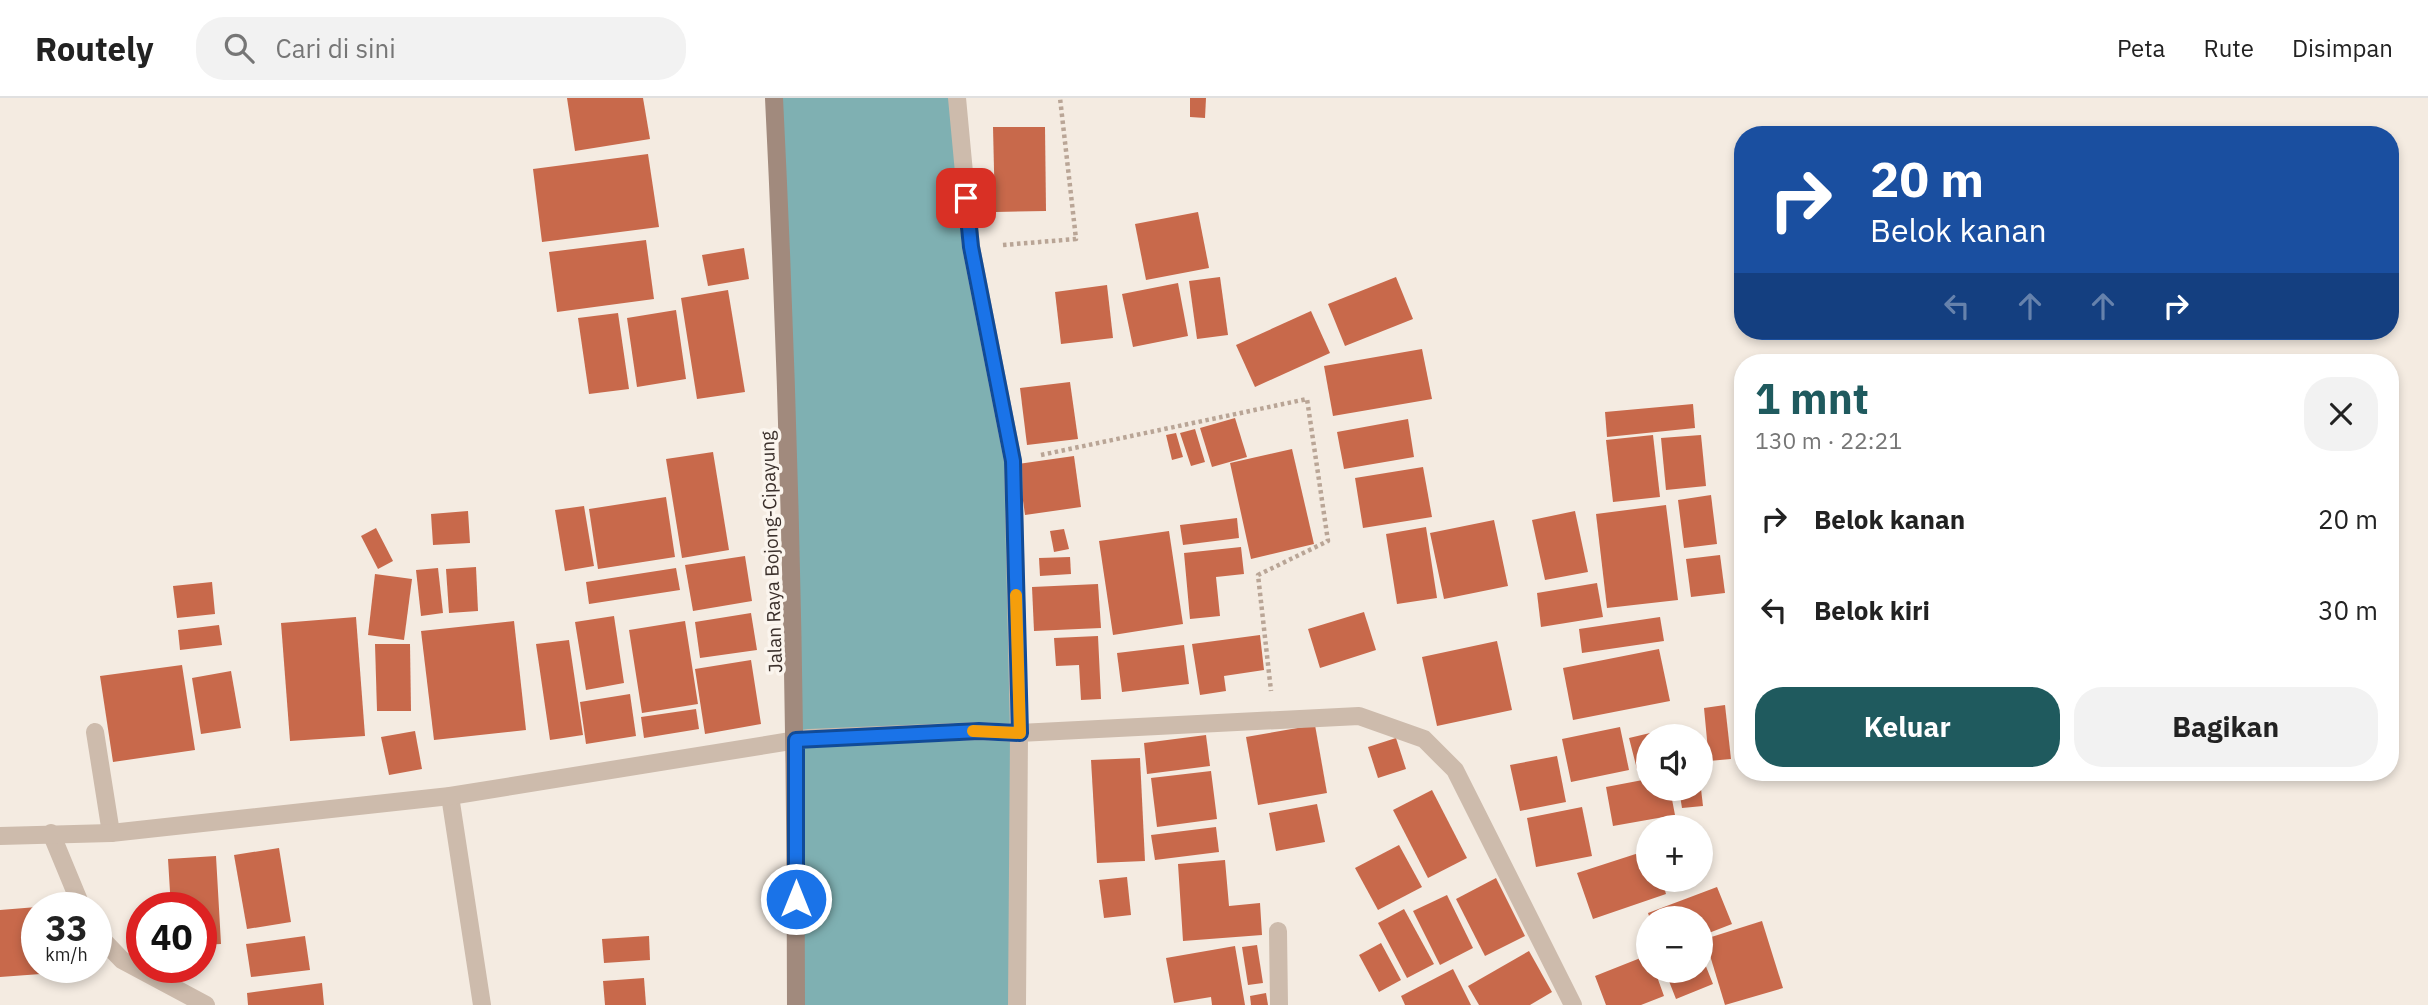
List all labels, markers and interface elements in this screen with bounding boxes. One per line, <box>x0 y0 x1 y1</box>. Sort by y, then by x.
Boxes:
search box <box>196 17 686 80</box>
text: Routely <box>35 27 154 70</box>
icon: search <box>220 29 258 67</box>
text: Cari di sini <box>276 31 396 65</box>
text: Peta <box>2117 32 2165 64</box>
text: Rute <box>2203 32 2254 64</box>
text: Disimpan <box>2292 32 2393 64</box>
text: 20 m <box>1870 147 1984 210</box>
icon: right <box>1755 154 1846 245</box>
pin <box>936 168 996 228</box>
icon: arrive <box>947 179 985 217</box>
text: Belok kanan <box>1870 209 2047 251</box>
icon: left <box>1938 287 1976 325</box>
icon: ahead <box>2011 287 2049 325</box>
icon: ahead <box>2084 287 2122 325</box>
icon: right <box>2157 287 2195 325</box>
text: 1 mnt <box>1755 371 1869 426</box>
button: close <box>2304 377 2378 451</box>
text: 130 m · 22:21 <box>1755 425 1902 455</box>
street label: Jalan Raya Bojong-Cipayung <box>755 431 787 673</box>
icon: right <box>1755 500 1793 538</box>
text: Belok kanan <box>1814 502 1965 536</box>
text: 20 m <box>2318 502 2378 536</box>
icon: left <box>1755 591 1793 629</box>
text: Belok kiri <box>1814 593 1930 627</box>
text: 30 m <box>2318 593 2378 627</box>
button: Keluar <box>1755 687 2060 767</box>
button: Bagikan <box>2074 687 2378 767</box>
map controls <box>1636 724 1713 983</box>
button: sound <box>1636 724 1713 801</box>
button: + <box>1636 815 1713 892</box>
position arrow <box>759 862 833 936</box>
speed limit sign: 40 <box>126 892 217 983</box>
text: 33 <box>45 905 88 951</box>
button: − <box>1636 906 1713 983</box>
text: km/h <box>45 943 88 966</box>

